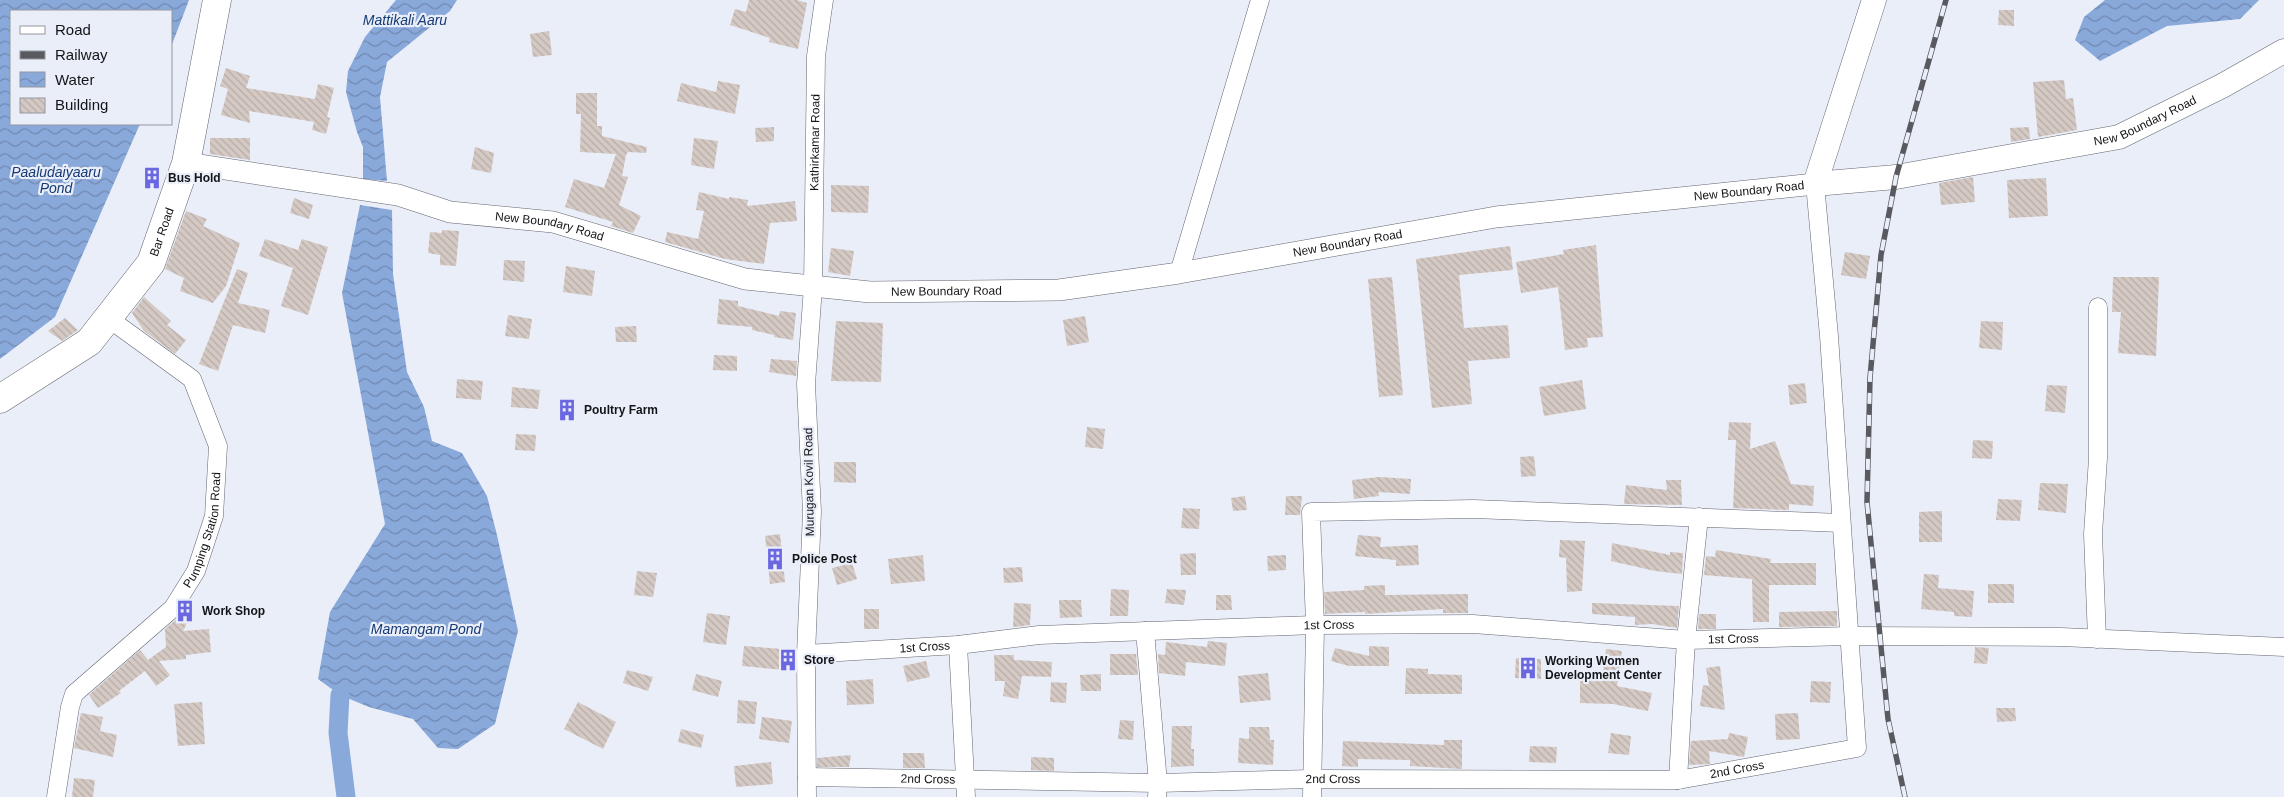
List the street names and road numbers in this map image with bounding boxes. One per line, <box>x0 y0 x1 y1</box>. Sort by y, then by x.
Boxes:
street label: New Boundary Road <box>2093 93 2199 148</box>
street label: Kathirkamar Road <box>807 94 823 191</box>
street label: New Boundary Road <box>1693 178 1805 203</box>
street label: Bar Road <box>147 206 177 258</box>
street label: New Boundary Road <box>495 209 606 244</box>
street label: New Boundary Road <box>1292 227 1403 260</box>
street label: New Boundary Road <box>891 284 1002 299</box>
street label: Murugan Kovil Road <box>801 428 817 536</box>
street label: Pumping Station Road <box>180 472 223 590</box>
street label: 1st Cross <box>1303 618 1354 632</box>
street label: 1st Cross <box>1708 631 1759 646</box>
street label: 1st Cross <box>899 638 951 655</box>
street label: 2nd Cross <box>1709 758 1765 781</box>
street label: 2nd Cross <box>900 772 955 787</box>
street label: 2nd Cross <box>1305 772 1360 786</box>

